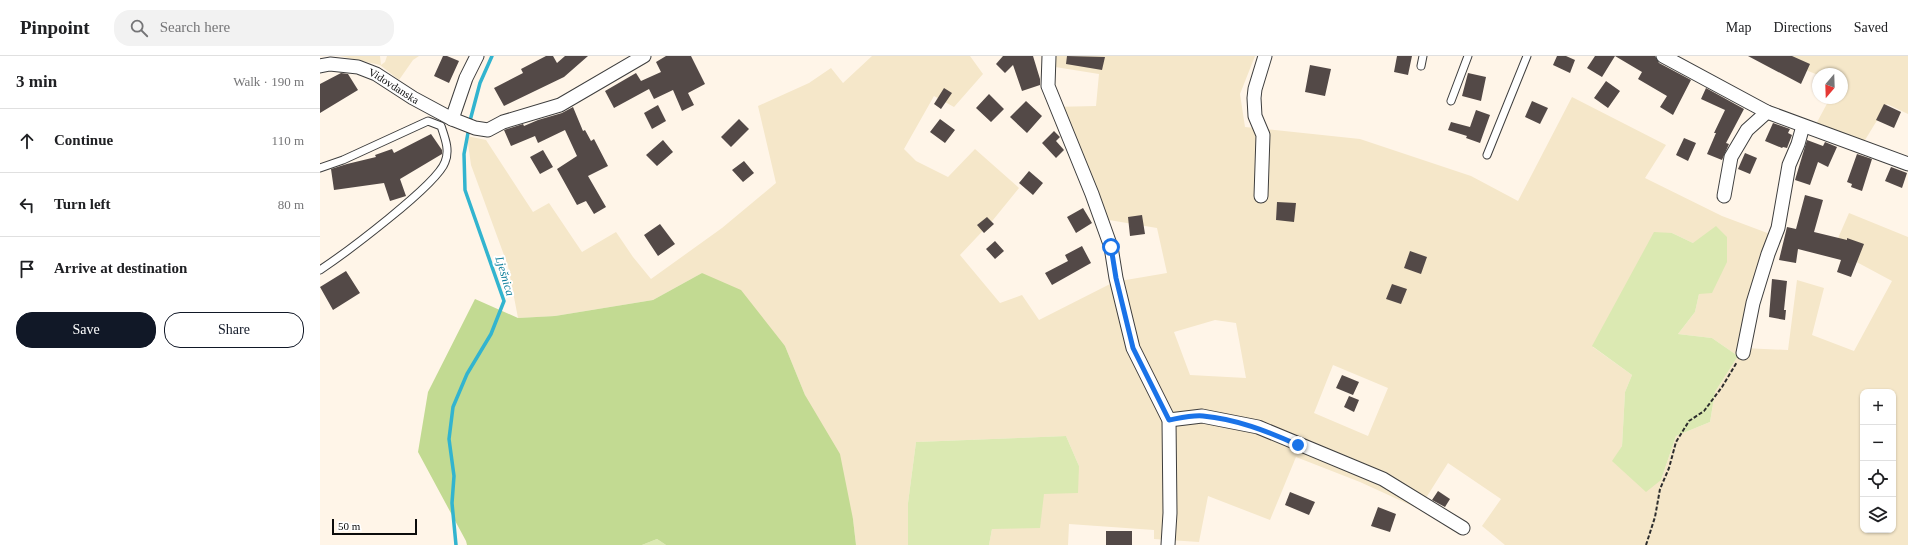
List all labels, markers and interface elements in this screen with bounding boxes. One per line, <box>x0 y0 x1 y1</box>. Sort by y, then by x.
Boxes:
search box <box>114 10 394 46</box>
text: Pinpoint <box>20 17 90 38</box>
icon: search <box>128 17 150 39</box>
text: Search here <box>160 19 230 35</box>
text: Map <box>1726 20 1751 35</box>
text: Directions <box>1773 20 1832 35</box>
text: Saved <box>1854 20 1888 35</box>
street label: Vidovdanska <box>367 66 421 106</box>
north arrow <box>1812 68 1848 104</box>
text: 3 min <box>16 72 57 91</box>
text: Walk · 190 m <box>233 74 304 89</box>
icon: ahead <box>16 130 38 152</box>
text: Continue <box>54 132 113 148</box>
text: 110 m <box>272 133 304 148</box>
icon: left <box>16 194 38 216</box>
text: Turn left <box>54 196 111 212</box>
text: 80 m <box>278 197 304 212</box>
route start <box>1102 238 1120 256</box>
water label: Lješnica <box>492 254 518 297</box>
icon: arrive <box>16 258 38 280</box>
text: Arrive at destination <box>54 260 187 276</box>
button: Save <box>16 312 156 348</box>
button: Share <box>164 312 304 348</box>
map controls <box>1860 389 1896 533</box>
button: + <box>1860 389 1896 425</box>
button: − <box>1860 425 1896 461</box>
route end <box>1289 436 1307 454</box>
button: locate <box>1860 461 1896 497</box>
button: layers <box>1860 497 1896 533</box>
scale bar <box>332 517 417 536</box>
text: 50 m <box>338 520 360 532</box>

